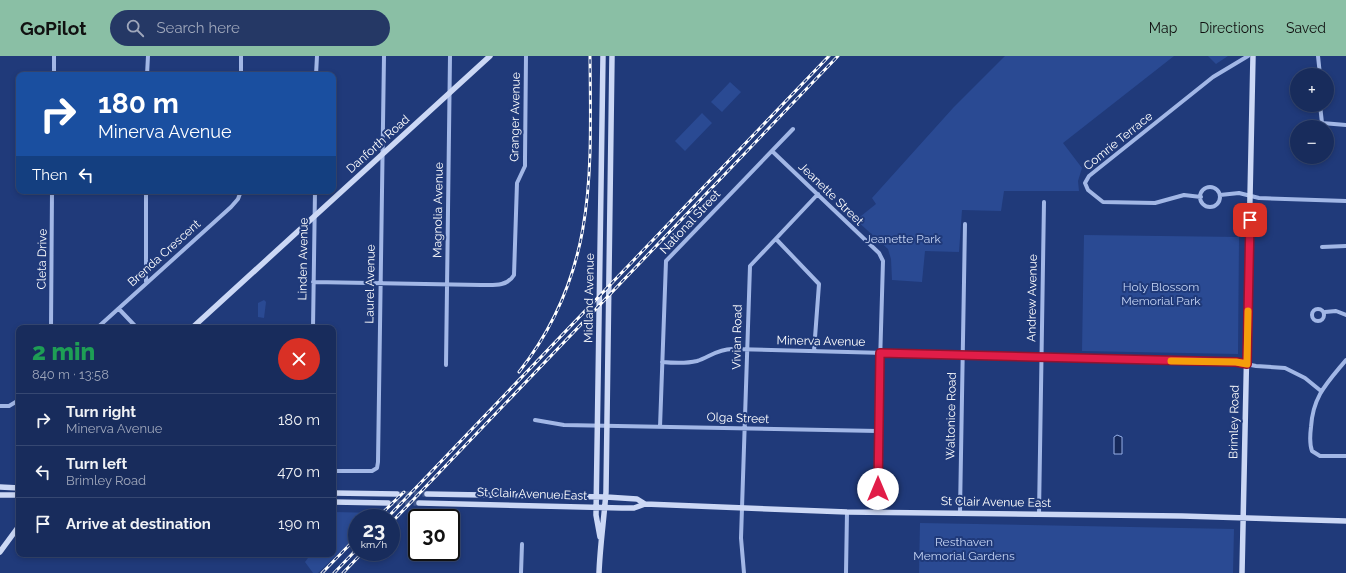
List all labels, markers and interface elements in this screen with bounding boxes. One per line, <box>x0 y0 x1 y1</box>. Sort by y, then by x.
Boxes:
search box <box>110 10 390 46</box>
text: GoPilot <box>20 17 86 39</box>
icon: search <box>124 17 146 39</box>
text: Search here <box>156 19 240 37</box>
text: Map <box>1149 20 1177 36</box>
text: Directions <box>1199 20 1264 36</box>
text: Saved <box>1286 20 1326 36</box>
map controls <box>1290 68 1334 164</box>
button: + <box>1290 68 1334 112</box>
street label: Granger Avenue <box>507 72 523 162</box>
text: 180 m <box>98 87 179 120</box>
icon: right <box>32 88 84 140</box>
street label: Comrie Terrace <box>1081 109 1155 173</box>
street label: Danforth Road <box>344 112 412 176</box>
button: − <box>1290 120 1334 164</box>
text: Minerva Avenue <box>98 121 231 142</box>
street label: Jeanette Street <box>796 160 866 228</box>
street label: Magnolia Avenue <box>430 162 446 258</box>
icon: left <box>75 164 97 186</box>
text: Then <box>32 166 67 184</box>
street label: National Street <box>657 187 723 257</box>
pin <box>1233 203 1267 237</box>
icon: arrive <box>1239 209 1261 231</box>
street label: Brenda Crescent <box>125 217 203 289</box>
street label: Linden Avenue <box>295 217 311 301</box>
street label: Cleta Drive <box>34 229 50 289</box>
park label: Jeanette Park <box>865 232 942 246</box>
street label: Laurel Avenue <box>362 244 378 324</box>
street label: Midland Avenue <box>581 253 597 343</box>
street label: Andrew Avenue <box>1024 254 1040 342</box>
park label: Holy Blossom Memorial Park <box>1121 280 1201 308</box>
street label: Vivian Road <box>729 304 745 370</box>
street label: Minerva Avenue <box>776 333 866 349</box>
text: 2 min <box>32 337 95 366</box>
button: close <box>278 338 320 380</box>
text: 840 m · 13:58 <box>32 367 109 382</box>
street label: Waltonice Road <box>943 372 959 460</box>
street label: Brimley Road <box>1226 385 1242 459</box>
text: Turn right <box>66 403 136 421</box>
icon: right <box>32 409 54 431</box>
street label: Olga Street <box>706 410 770 426</box>
text: 180 m <box>278 411 320 429</box>
text: Minerva Avenue <box>66 421 162 436</box>
text: Turn left <box>66 455 127 473</box>
icon: left <box>32 461 54 483</box>
text: 470 m <box>277 463 320 481</box>
position arrow <box>857 468 899 510</box>
text: Brimley Road <box>66 473 146 488</box>
street label: St Clair Avenue East <box>477 485 587 503</box>
street label: St Clair Avenue East <box>941 494 1051 510</box>
speed limit sign: 30 <box>408 509 460 561</box>
icon: arrive <box>32 513 54 535</box>
text: Arrive at destination <box>66 515 211 533</box>
text: 190 m <box>278 515 320 533</box>
text: 23 <box>363 518 385 542</box>
park label: Resthaven Memorial Gardens <box>913 535 1015 563</box>
text: km/h <box>361 539 387 550</box>

